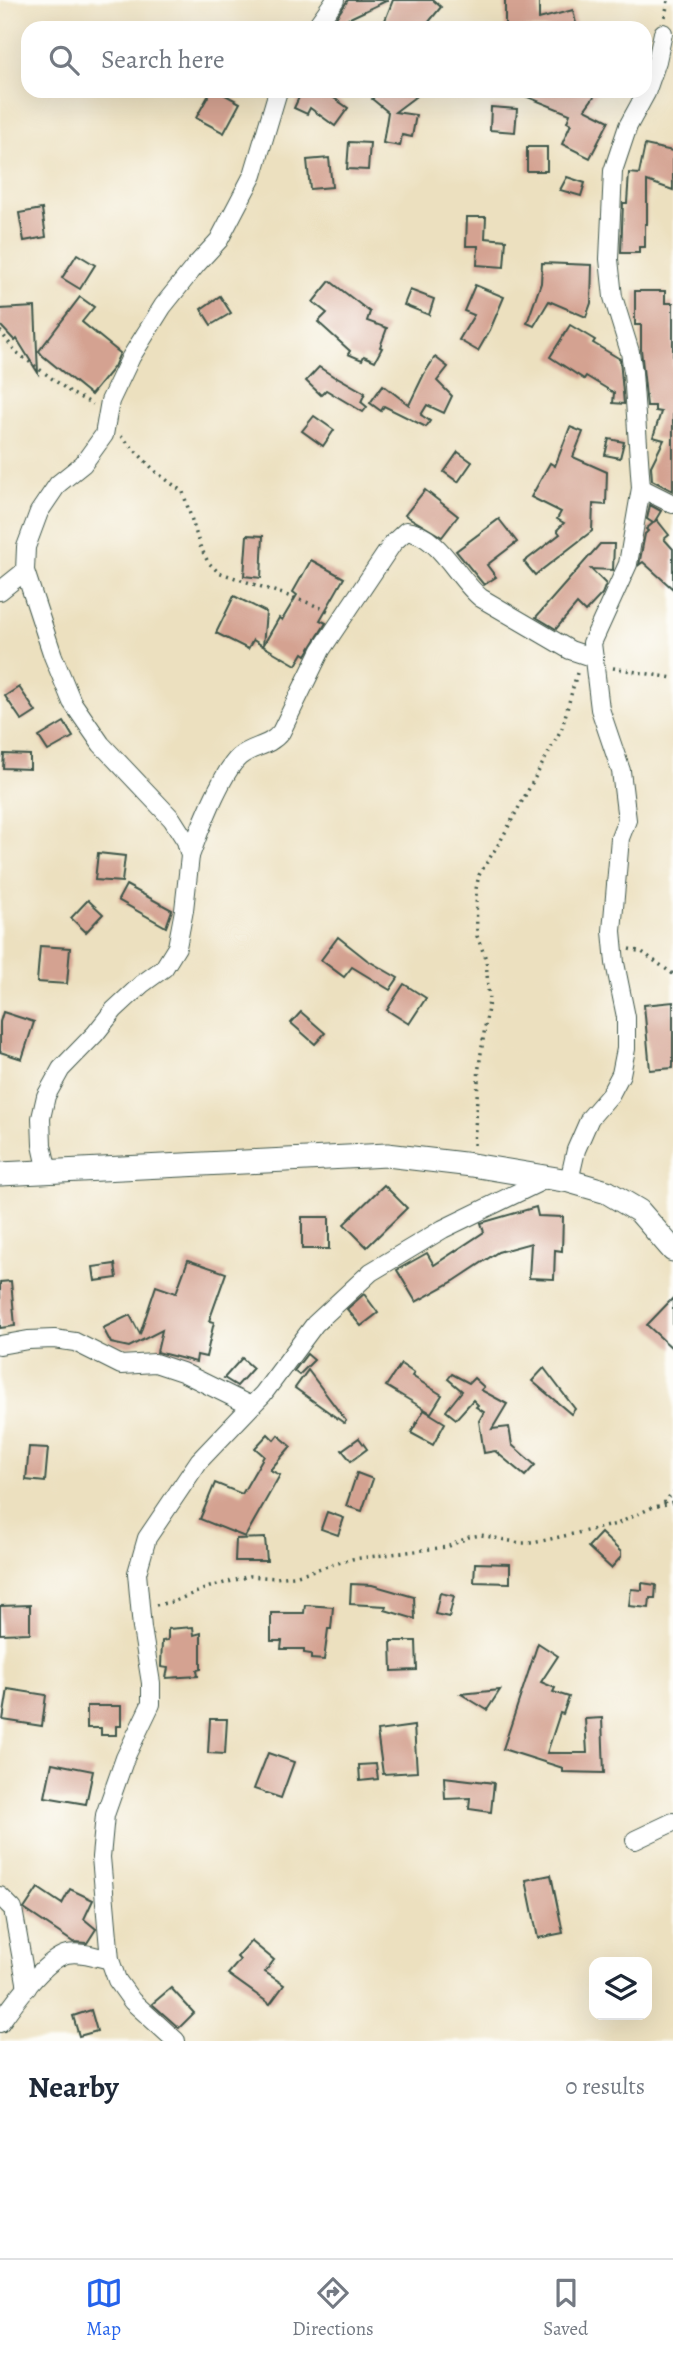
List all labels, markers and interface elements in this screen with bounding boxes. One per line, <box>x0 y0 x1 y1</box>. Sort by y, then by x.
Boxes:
search box <box>21 21 652 98</box>
icon: search <box>45 41 83 79</box>
text: Search here <box>101 42 225 77</box>
map controls <box>589 1957 652 2020</box>
button: layers <box>589 1957 652 2020</box>
text: Nearby <box>28 2067 119 2107</box>
text: 0 results <box>565 2071 645 2102</box>
tab: Map <box>85 2274 123 2342</box>
tab: Directions <box>292 2274 374 2342</box>
tab: Saved <box>543 2274 588 2342</box>

